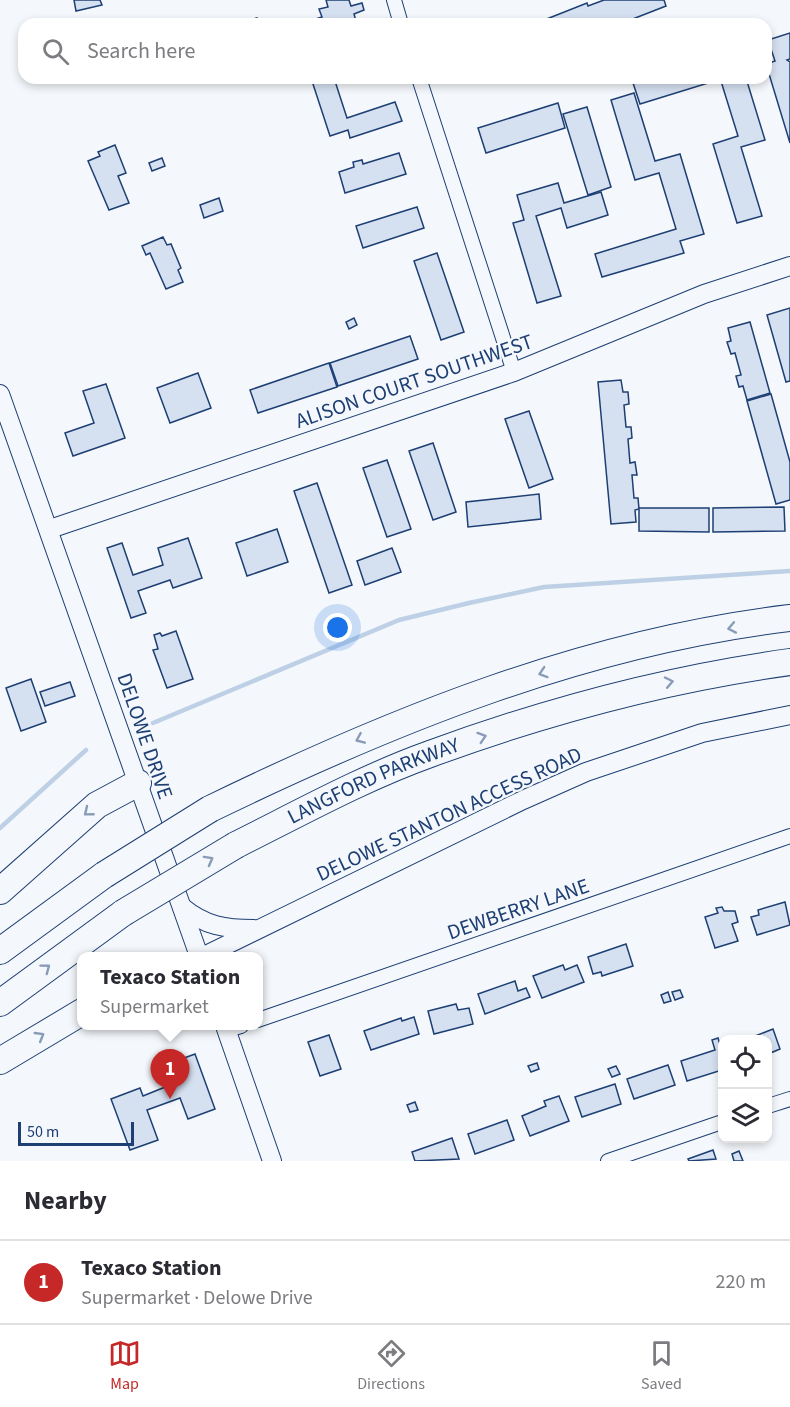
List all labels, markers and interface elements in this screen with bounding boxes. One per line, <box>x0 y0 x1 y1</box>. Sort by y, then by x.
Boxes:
search box <box>18 18 772 84</box>
icon: search <box>39 35 72 68</box>
text: Search here <box>87 35 195 67</box>
street label: ALISON COURT SOUTHWEST <box>291 326 537 436</box>
your location <box>323 613 352 642</box>
one-way arrow <box>728 621 737 633</box>
one-way arrow <box>538 666 549 678</box>
street label: DELOWE DRIVE <box>109 669 181 803</box>
one-way arrow <box>663 676 673 689</box>
street label: LANGFORD PARKWAY <box>282 729 464 831</box>
one-way arrow <box>476 731 487 744</box>
one-way arrow <box>355 732 366 744</box>
street label: DELOWE STANTON ACCESS ROAD <box>311 739 587 889</box>
one-way arrow <box>84 805 95 816</box>
one-way arrow <box>202 856 213 867</box>
street label: DEWBERRY LANE <box>443 871 593 947</box>
popup <box>77 952 263 1030</box>
text: Texaco Station <box>100 961 240 993</box>
one-way arrow <box>40 964 51 975</box>
text: Supermarket <box>100 993 209 1021</box>
one-way arrow <box>34 1033 45 1044</box>
map controls <box>718 1035 772 1143</box>
button: locate <box>718 1035 772 1089</box>
pin: 1 <box>150 1050 190 1099</box>
button: layers <box>718 1089 772 1143</box>
scale bar <box>18 1119 134 1146</box>
text: 50 m <box>27 1121 59 1143</box>
text: Nearby <box>24 1182 107 1219</box>
text: Texaco Station <box>81 1252 222 1284</box>
text: 1 <box>38 1268 49 1296</box>
text: 220 m <box>716 1268 766 1296</box>
text: Supermarket · Delowe Drive <box>81 1284 313 1312</box>
tab: Map <box>108 1337 141 1395</box>
tab: Directions <box>357 1337 425 1395</box>
tab: Saved <box>641 1337 682 1395</box>

